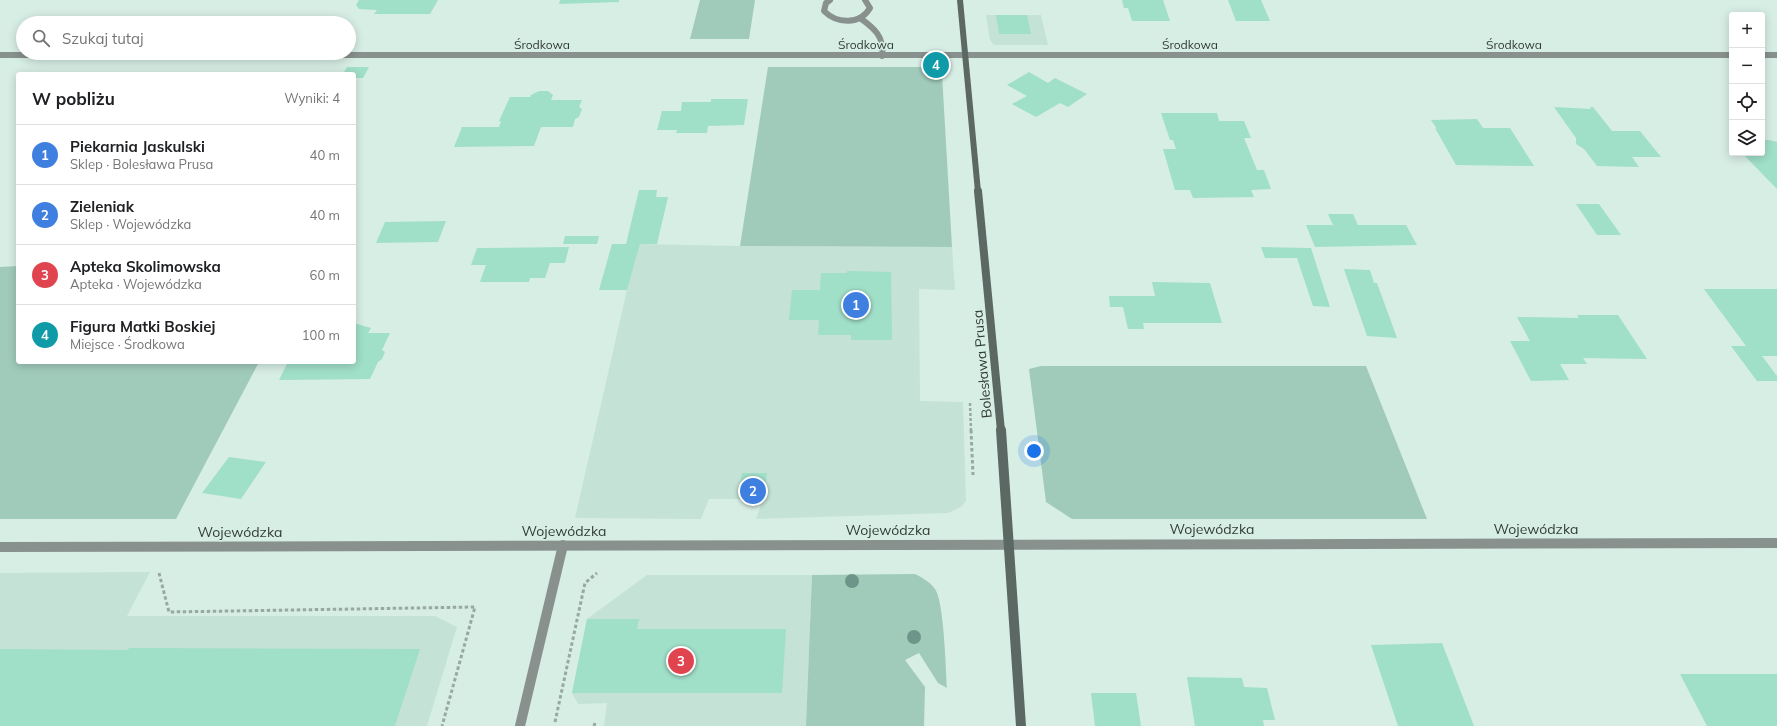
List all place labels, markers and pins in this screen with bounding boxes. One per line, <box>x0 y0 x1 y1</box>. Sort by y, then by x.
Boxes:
pin: 4 <box>923 50 949 80</box>
pin: 1 <box>843 290 869 320</box>
pin: 2 <box>740 476 766 506</box>
pin: 3 <box>668 646 694 676</box>

